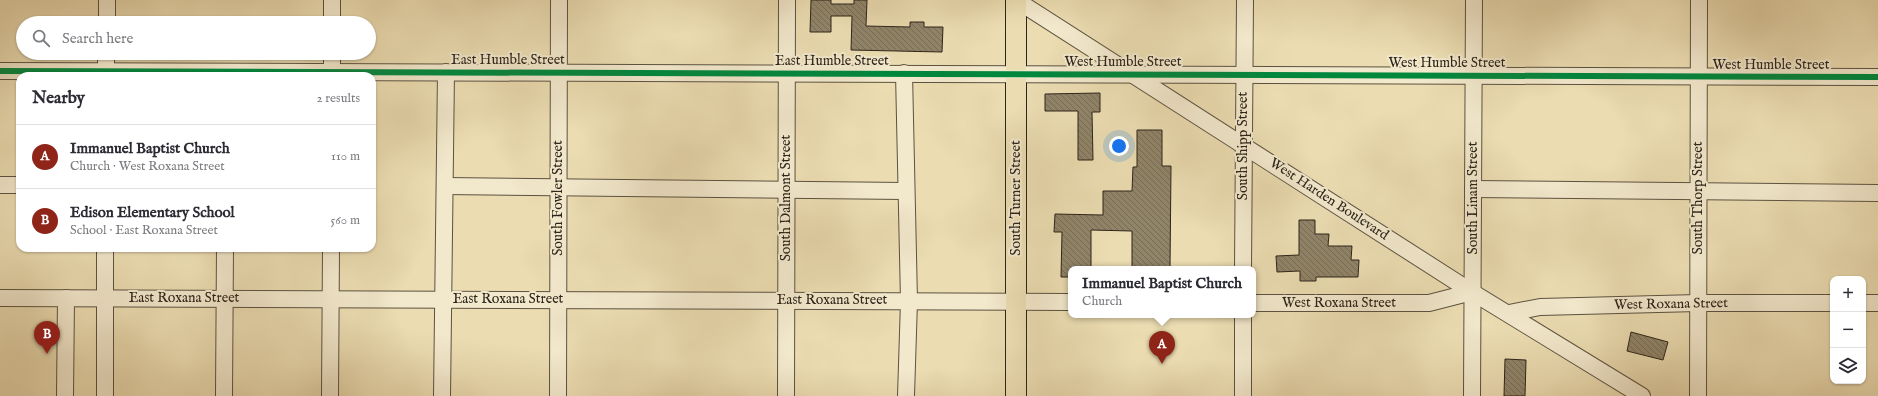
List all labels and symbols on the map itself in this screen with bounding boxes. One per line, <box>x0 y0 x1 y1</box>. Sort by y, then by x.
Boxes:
street label: East Humble Street <box>451 51 565 69</box>
street label: East Humble Street <box>775 52 889 70</box>
street label: West Humble Street <box>1064 53 1182 71</box>
street label: West Humble Street <box>1388 54 1506 72</box>
street label: West Humble Street <box>1712 56 1830 74</box>
street label: South Shipp Street <box>1234 92 1252 200</box>
street label: South Dalmont Street <box>777 134 795 261</box>
your location <box>1109 136 1129 156</box>
street label: South Fowler Street <box>549 140 567 256</box>
street label: South Turner Street <box>1007 140 1025 256</box>
street label: South Linam Street <box>1464 141 1482 255</box>
street label: South Thorp Street <box>1689 141 1707 254</box>
street label: West Harden Boulevard <box>1266 154 1392 245</box>
street label: East Roxana Street <box>129 289 240 307</box>
street label: East Roxana Street <box>453 290 564 308</box>
street label: East Roxana Street <box>777 291 888 309</box>
street label: West Roxana Street <box>1282 294 1396 312</box>
street label: West Roxana Street <box>1614 294 1728 314</box>
pin: B <box>34 321 60 354</box>
pin: A <box>1149 331 1175 364</box>

